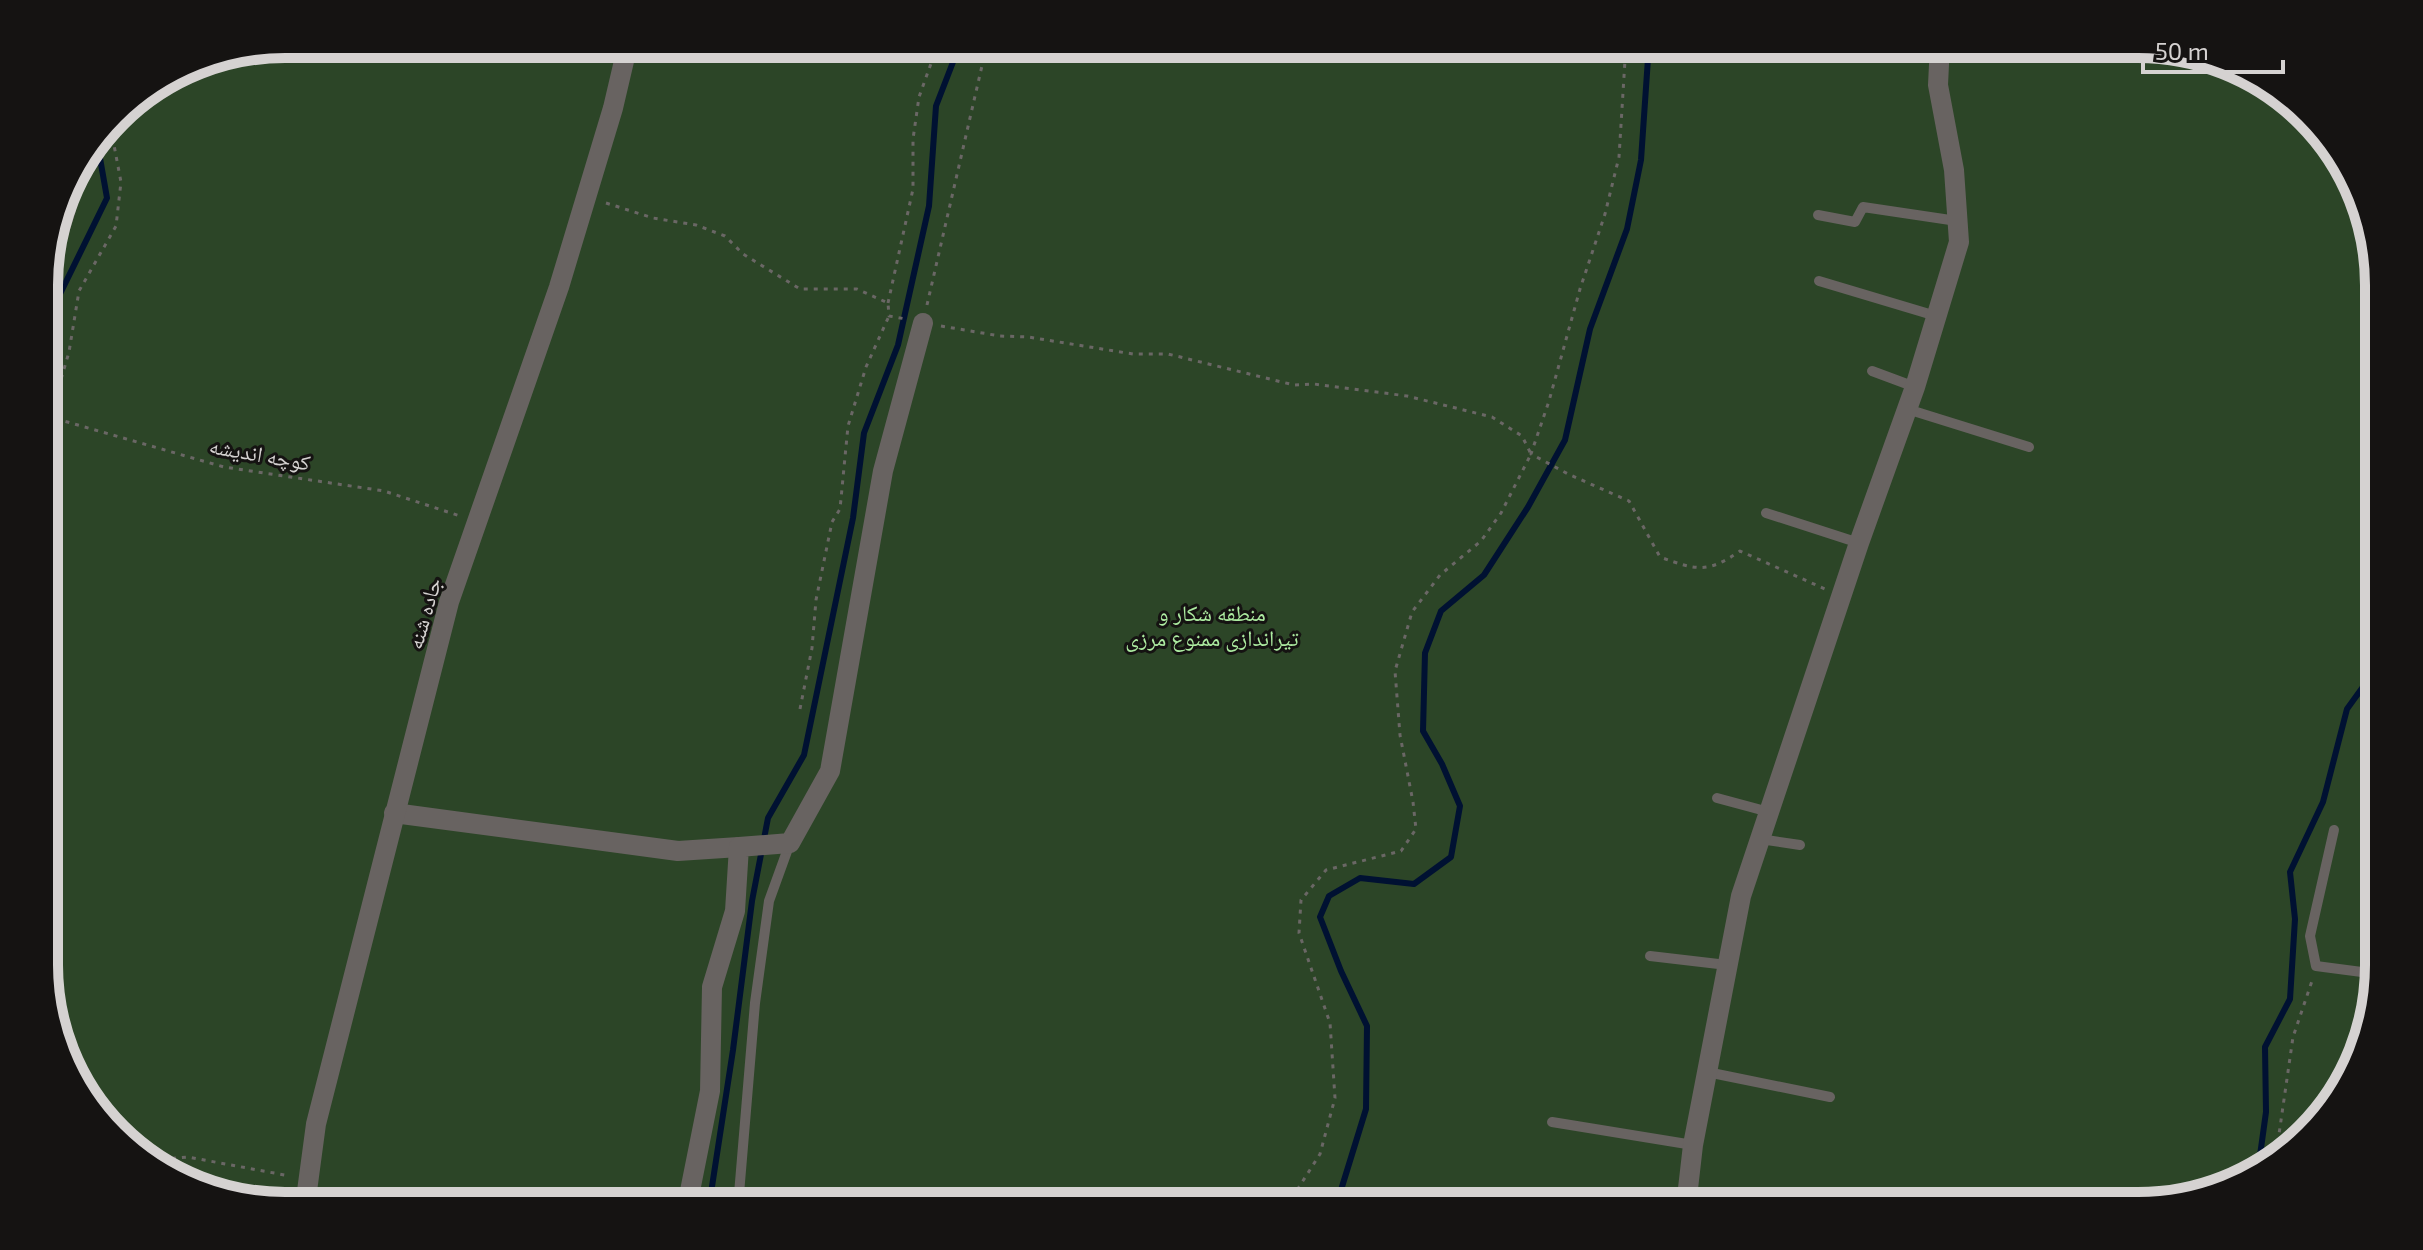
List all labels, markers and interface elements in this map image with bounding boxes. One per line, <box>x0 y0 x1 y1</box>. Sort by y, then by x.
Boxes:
scale bar <box>2143 24 2283 74</box>
text: 50 m <box>2155 36 2209 65</box>
street label: کوچه اندیشه <box>207 431 313 476</box>
street label: جاده شنه <box>400 574 446 652</box>
park label: منطقه شکار و تیراندازی ممنوع مرزی <box>1125 599 1299 652</box>

